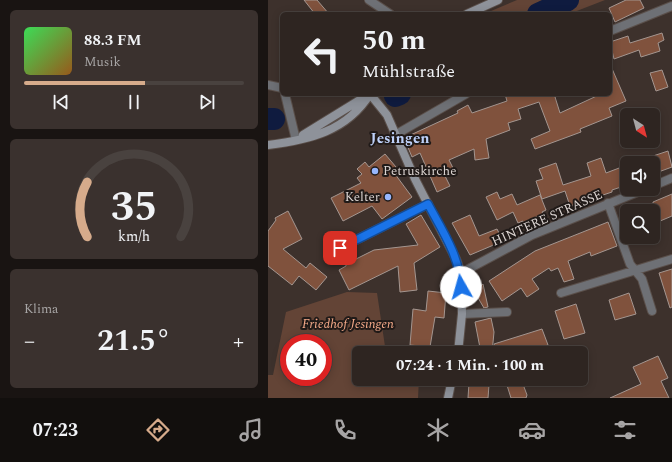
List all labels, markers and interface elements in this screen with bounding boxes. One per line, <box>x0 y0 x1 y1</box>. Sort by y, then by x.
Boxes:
text: 50 m <box>362 19 426 62</box>
icon: left <box>296 28 348 80</box>
text: 88.3 FM <box>84 29 141 52</box>
text: Musik <box>84 52 121 72</box>
text: Mühlstraße <box>362 58 455 85</box>
icon: previous <box>50 91 72 113</box>
icon: pause <box>123 91 145 113</box>
icon: next <box>196 91 218 113</box>
north arrow <box>620 108 660 148</box>
map controls <box>620 108 660 244</box>
district label: Jesingen <box>370 127 430 150</box>
button: sound <box>620 156 660 196</box>
place label: Petruskirche <box>383 161 456 181</box>
marker: Petruskirche <box>370 166 380 176</box>
text: 35 <box>111 176 157 239</box>
street label: HINTERE STRASSE <box>488 184 606 252</box>
place label: Kelter <box>345 187 380 207</box>
marker: Kelter <box>383 192 393 202</box>
button: search <box>620 204 660 244</box>
text: km/h <box>118 226 150 248</box>
pin <box>323 231 357 265</box>
icon: arrive <box>329 237 351 259</box>
position arrow <box>440 266 482 308</box>
text: Klima <box>24 299 58 319</box>
park label: Friedhof Jesingen <box>302 314 394 334</box>
text: 21.5° <box>97 318 171 364</box>
text: − <box>24 325 35 358</box>
text: + <box>233 325 244 358</box>
speed limit sign: 40 <box>280 334 332 386</box>
text: 07:24 · 1 Min. · 100 m <box>396 354 544 377</box>
icon: directions <box>144 416 172 444</box>
icon: music <box>237 416 265 444</box>
icon: phone <box>331 416 359 444</box>
icon: climate <box>424 416 452 444</box>
icon: car <box>518 416 546 444</box>
icon: filters <box>611 416 639 444</box>
text: 07:23 <box>33 417 78 444</box>

